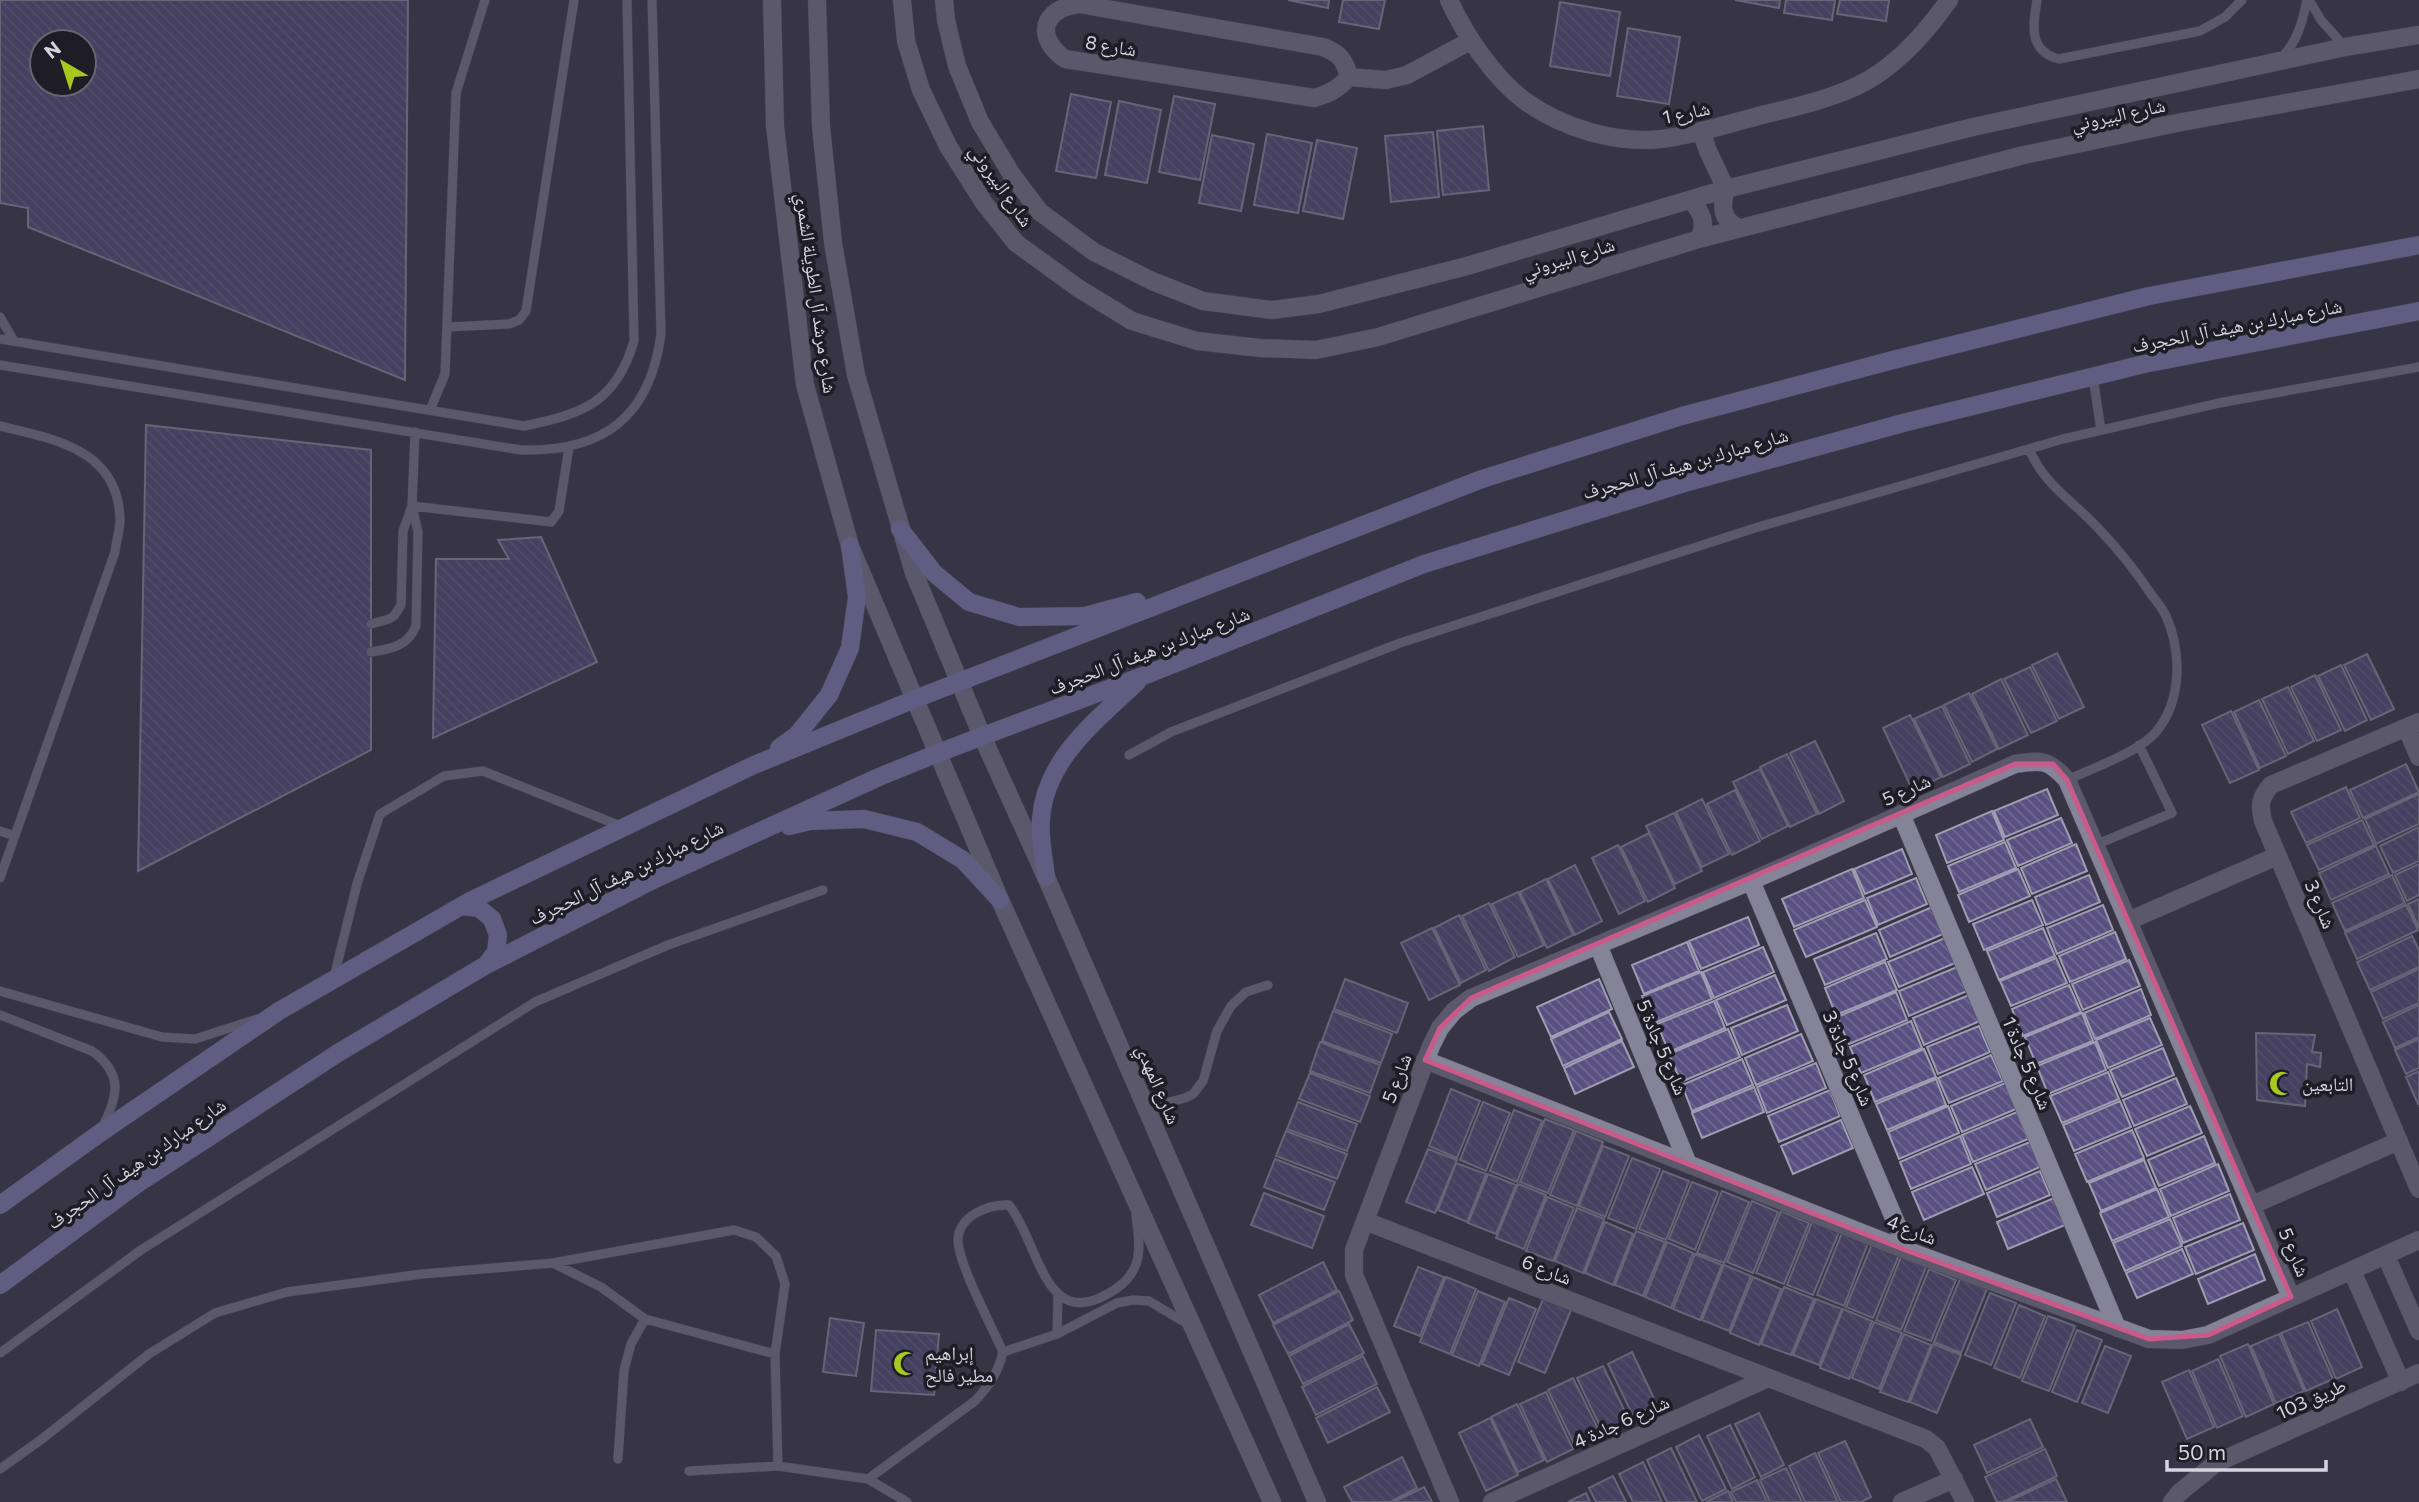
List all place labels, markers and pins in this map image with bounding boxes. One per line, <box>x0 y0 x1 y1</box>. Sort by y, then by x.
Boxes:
mosque icon: التابعين <box>2268 1069 2296 1097</box>
place label: التابعين <box>2302 1072 2353 1096</box>
place label: إبراهيم مطير فالح <box>925 1341 993 1388</box>
mosque icon: إبراهيم مطير فالح <box>891 1349 919 1377</box>

